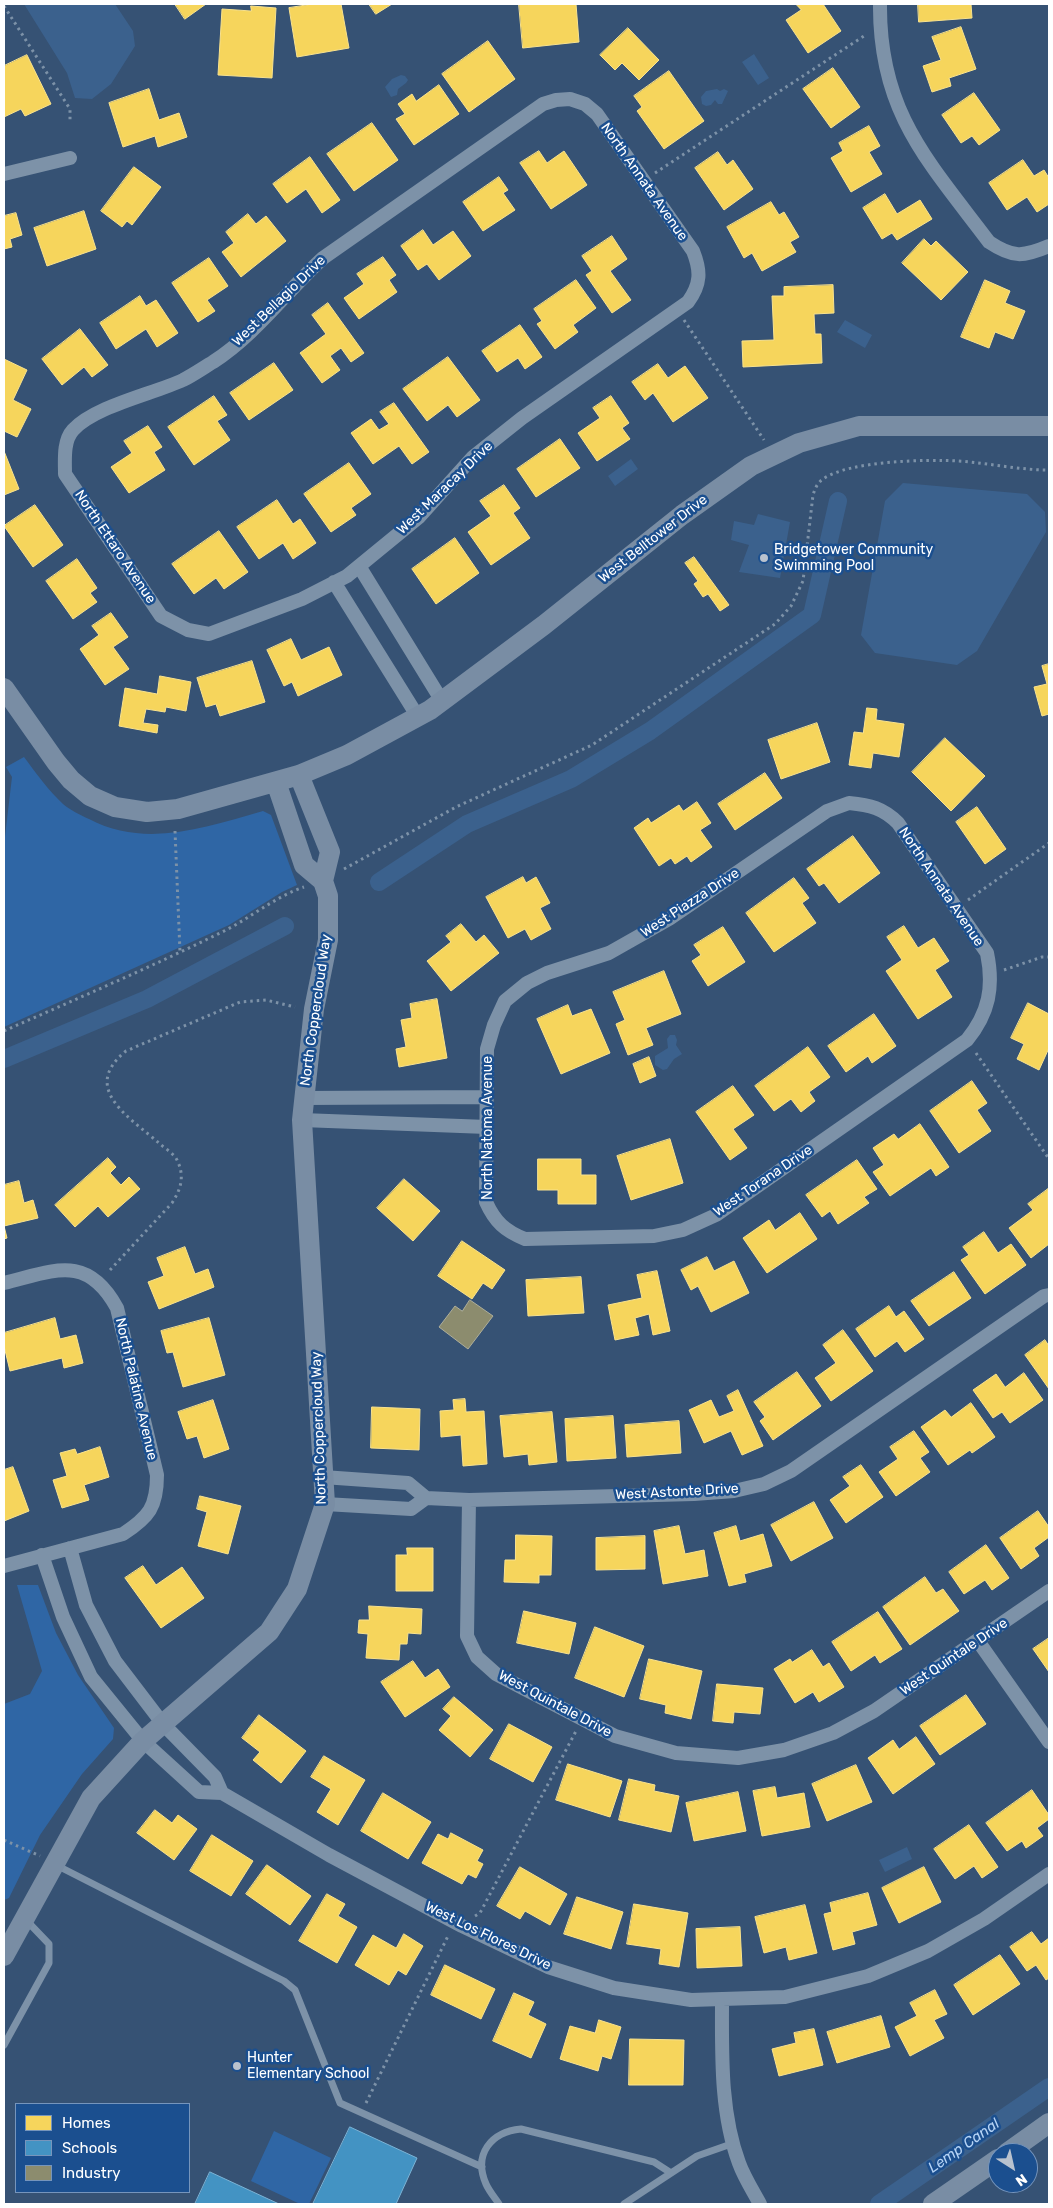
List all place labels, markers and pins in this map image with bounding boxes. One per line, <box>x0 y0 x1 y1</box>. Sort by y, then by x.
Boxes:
place label: Bridgetower Community Swimming Pool <box>774 542 933 574</box>
marker: Bridgetower Community Swimming Pool <box>758 552 770 564</box>
place label: Hunter Elementary School <box>247 2050 370 2082</box>
marker: Hunter Elementary School <box>231 2060 243 2072</box>

